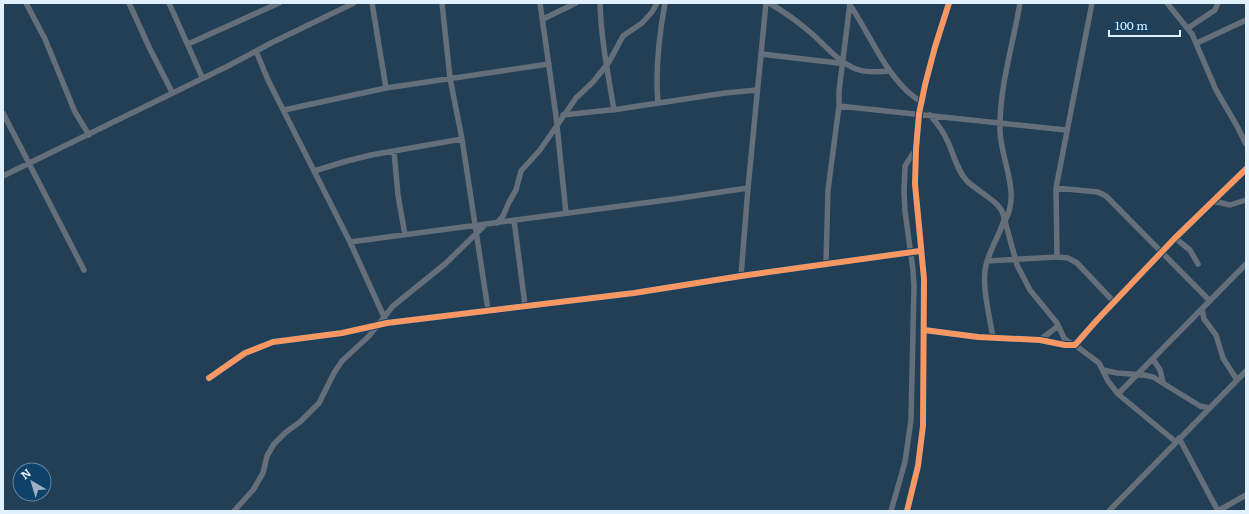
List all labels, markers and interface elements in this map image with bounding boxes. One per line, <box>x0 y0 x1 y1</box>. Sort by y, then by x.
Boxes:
scale bar <box>1109 12 1180 38</box>
text: 100 m <box>1115 16 1148 34</box>
north arrow <box>12 462 52 502</box>
text: N <box>17 464 34 482</box>

